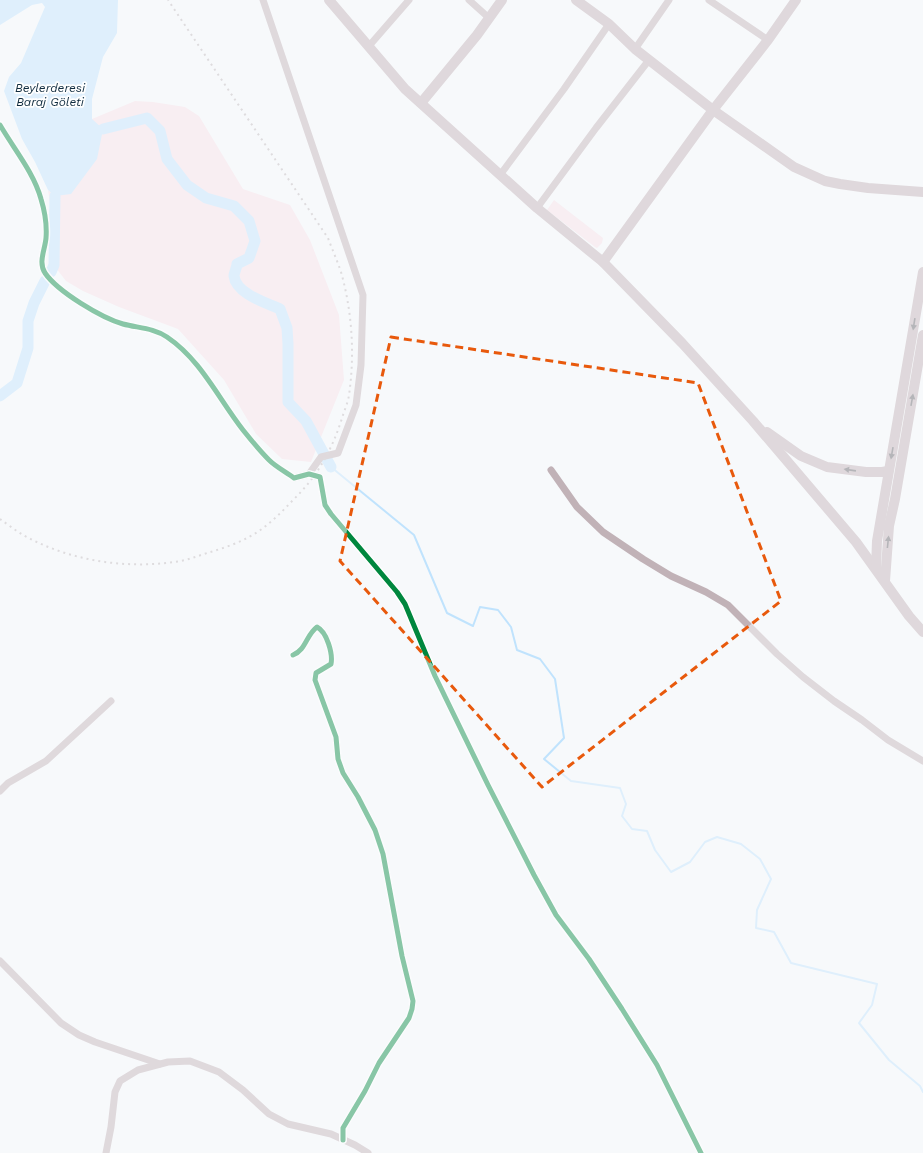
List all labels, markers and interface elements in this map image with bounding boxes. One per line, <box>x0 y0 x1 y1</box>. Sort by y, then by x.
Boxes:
water label: Beylerderesi Baraj Göleti <box>15 81 86 109</box>
one-way arrow <box>911 318 917 330</box>
one-way arrow <box>909 394 915 406</box>
one-way arrow <box>888 446 894 459</box>
one-way arrow <box>844 467 856 473</box>
one-way arrow <box>884 536 891 548</box>

